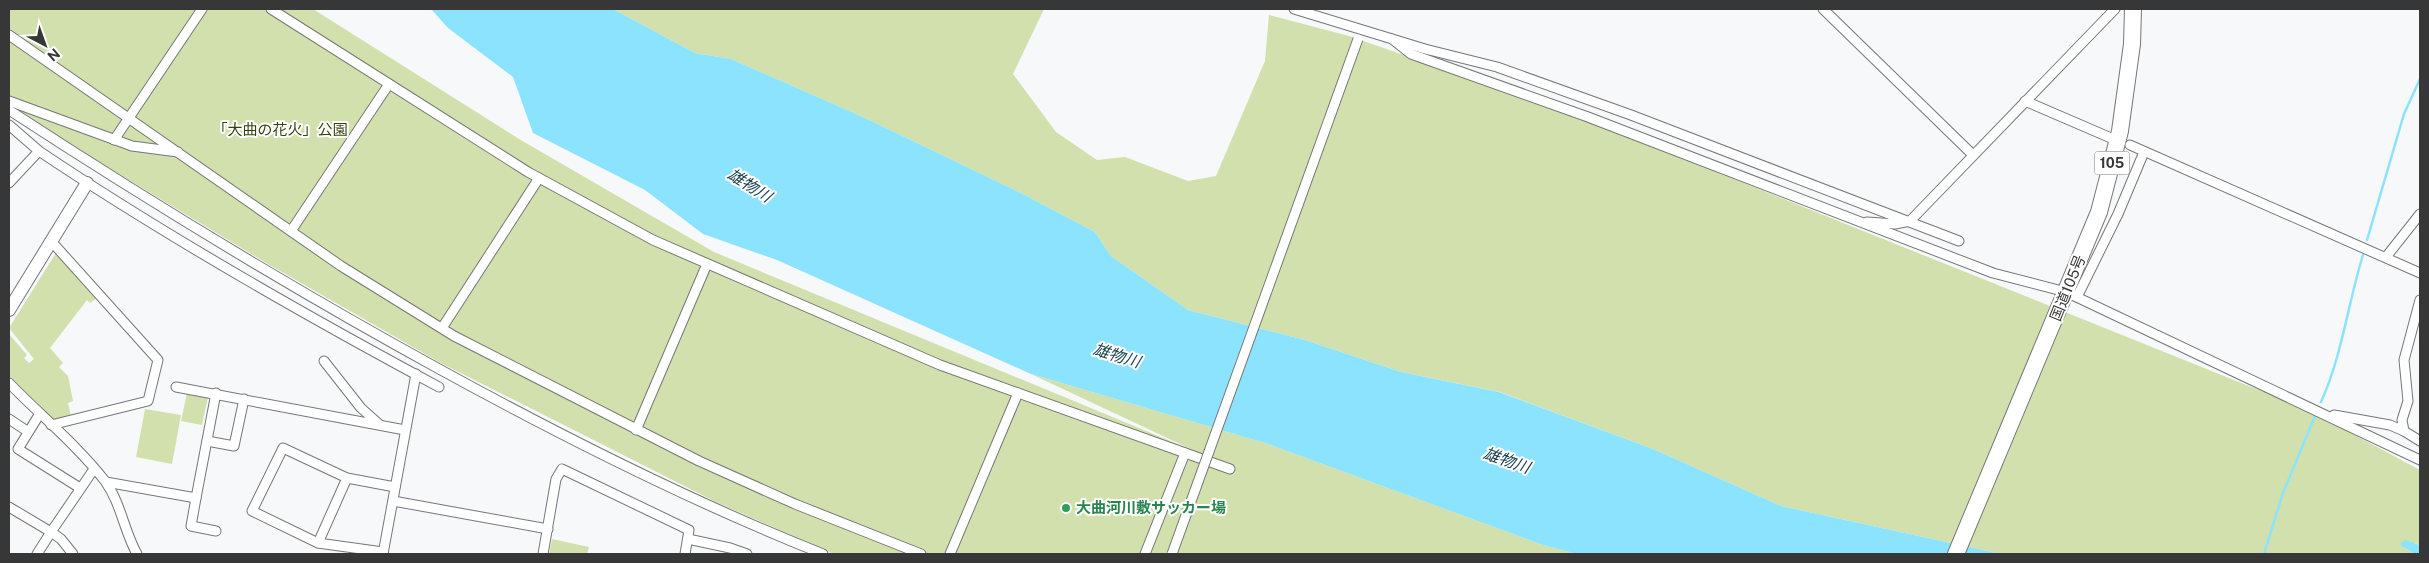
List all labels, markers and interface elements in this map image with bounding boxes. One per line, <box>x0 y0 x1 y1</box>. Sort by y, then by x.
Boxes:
north arrow <box>20 20 70 70</box>
text: N <box>44 45 63 64</box>
park label: 「大曲の花火」公園 <box>212 121 348 138</box>
road number: 105 <box>2094 152 2130 174</box>
water label: 雄物川 <box>724 165 777 207</box>
street label: 国道105号 <box>2047 252 2089 323</box>
water label: 雄物川 <box>1091 339 1144 372</box>
water label: 雄物川 <box>1481 444 1535 478</box>
place label: 大曲河川敷サッカー場 <box>1076 499 1226 516</box>
marker: 大曲河川敷サッカー場 <box>1060 502 1072 514</box>

